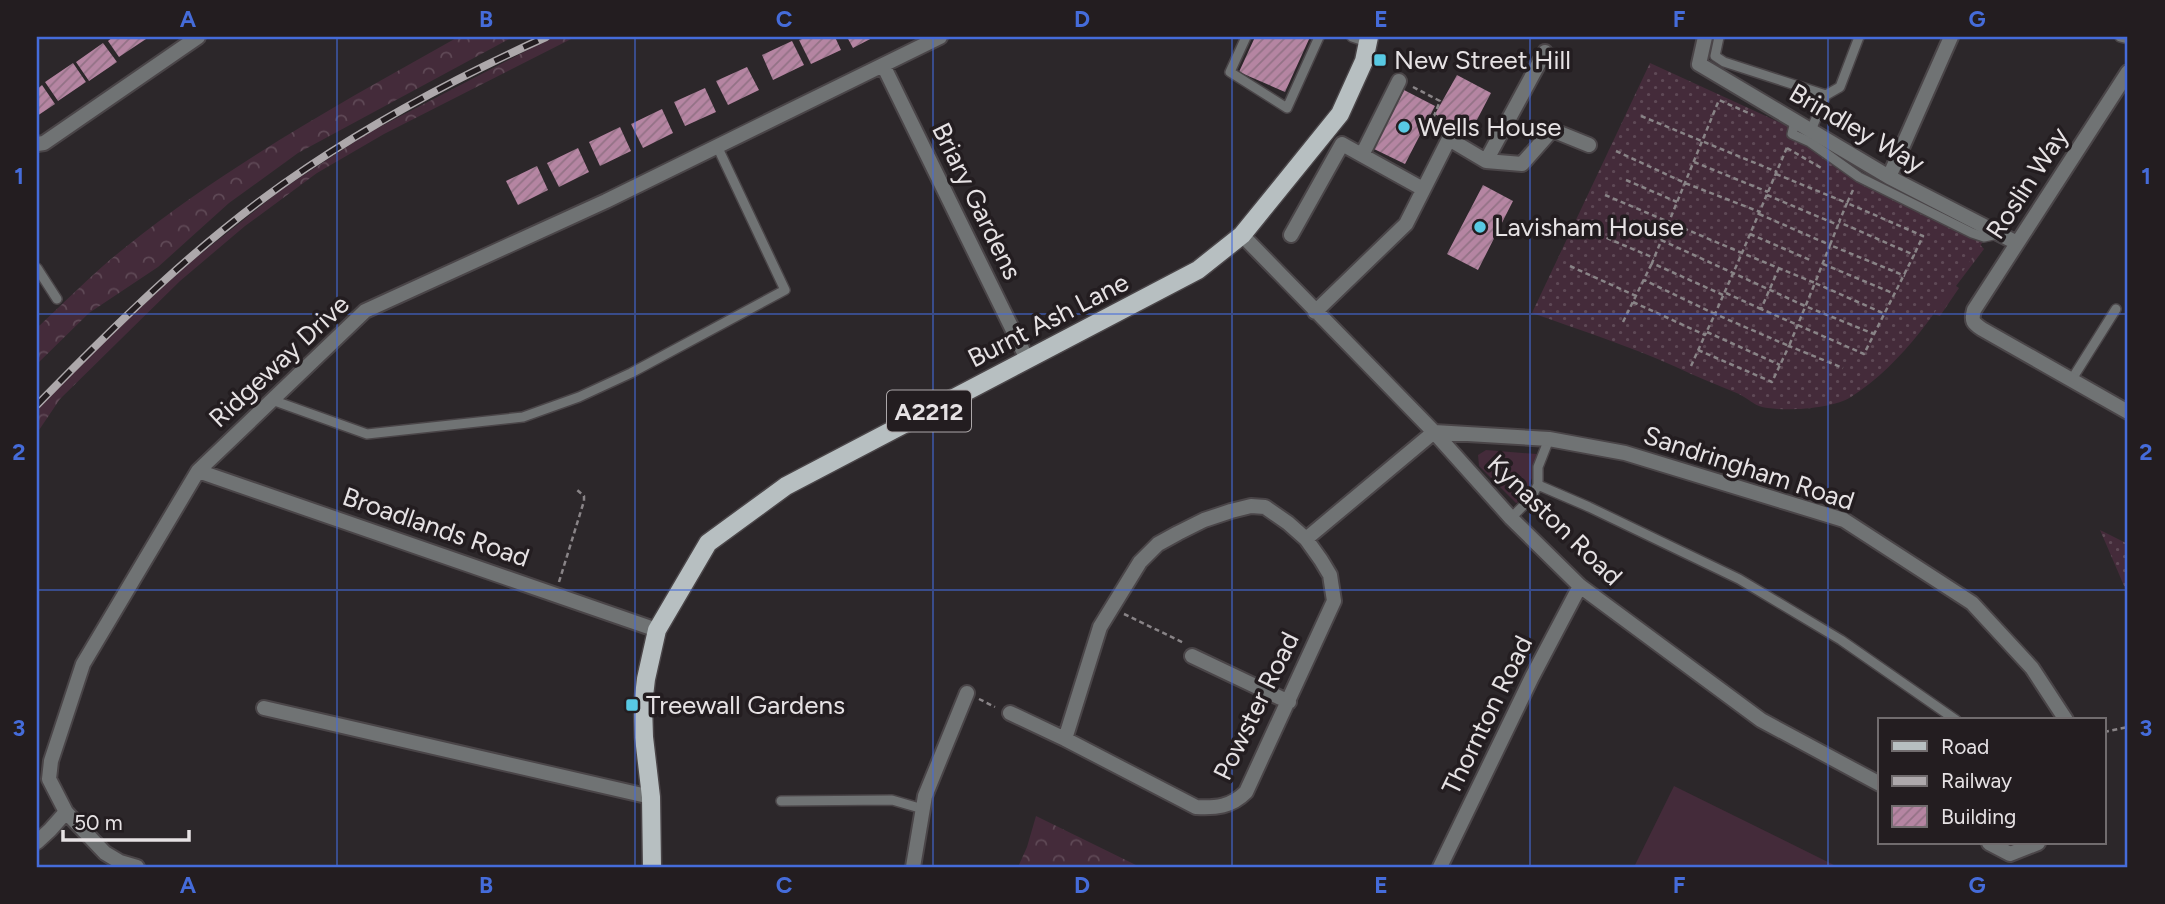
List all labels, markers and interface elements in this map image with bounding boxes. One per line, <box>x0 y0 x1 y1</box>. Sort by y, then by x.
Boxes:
text: A <box>180 5 197 33</box>
text: B <box>479 5 493 33</box>
text: C <box>776 5 793 33</box>
text: D <box>1074 5 1090 33</box>
text: E <box>1374 5 1388 33</box>
text: F <box>1673 5 1686 33</box>
text: G <box>1968 5 1986 33</box>
place label: New Street Hill <box>1394 44 1571 76</box>
marker: New Street Hill <box>1372 52 1388 68</box>
street label: Brindley Way <box>1784 76 1931 180</box>
place label: Wells House <box>1418 111 1562 143</box>
street label: Briary Gardens <box>925 117 1029 285</box>
marker: Wells House <box>1396 119 1412 135</box>
street label: Roslin Way <box>1979 121 2075 245</box>
text: 1 <box>14 162 24 190</box>
text: 1 <box>2141 162 2151 190</box>
place label: Lavisham House <box>1494 211 1684 243</box>
marker: Lavisham House <box>1472 219 1488 235</box>
street label: Burnt Ash Lane <box>962 266 1134 374</box>
street label: Ridgeway Drive <box>202 288 356 434</box>
road number: A2212 <box>887 390 971 432</box>
street label: Sandringham Road <box>1640 419 1858 517</box>
text: 2 <box>12 438 26 466</box>
text: 2 <box>2139 438 2153 466</box>
street label: Kynaston Road <box>1481 448 1629 592</box>
street label: Broadlands Road <box>338 480 534 574</box>
street label: Powster Road <box>1206 627 1306 785</box>
street label: Thornton Road <box>1435 630 1539 800</box>
place label: Treewall Gardens <box>646 689 845 721</box>
marker: Treewall Gardens <box>624 697 640 713</box>
text: 3 <box>13 714 25 742</box>
text: 3 <box>2140 714 2152 742</box>
legend <box>1878 718 2106 844</box>
text: Road <box>1941 734 1989 759</box>
text: Railway <box>1941 768 2012 793</box>
scale bar <box>63 799 189 843</box>
text: Building <box>1941 804 2016 829</box>
text: 50 m <box>74 810 123 835</box>
text: A <box>180 871 197 899</box>
text: B <box>479 871 493 899</box>
text: C <box>776 871 793 899</box>
text: D <box>1074 871 1090 899</box>
text: E <box>1374 871 1388 899</box>
text: F <box>1673 871 1686 899</box>
text: G <box>1968 871 1986 899</box>

